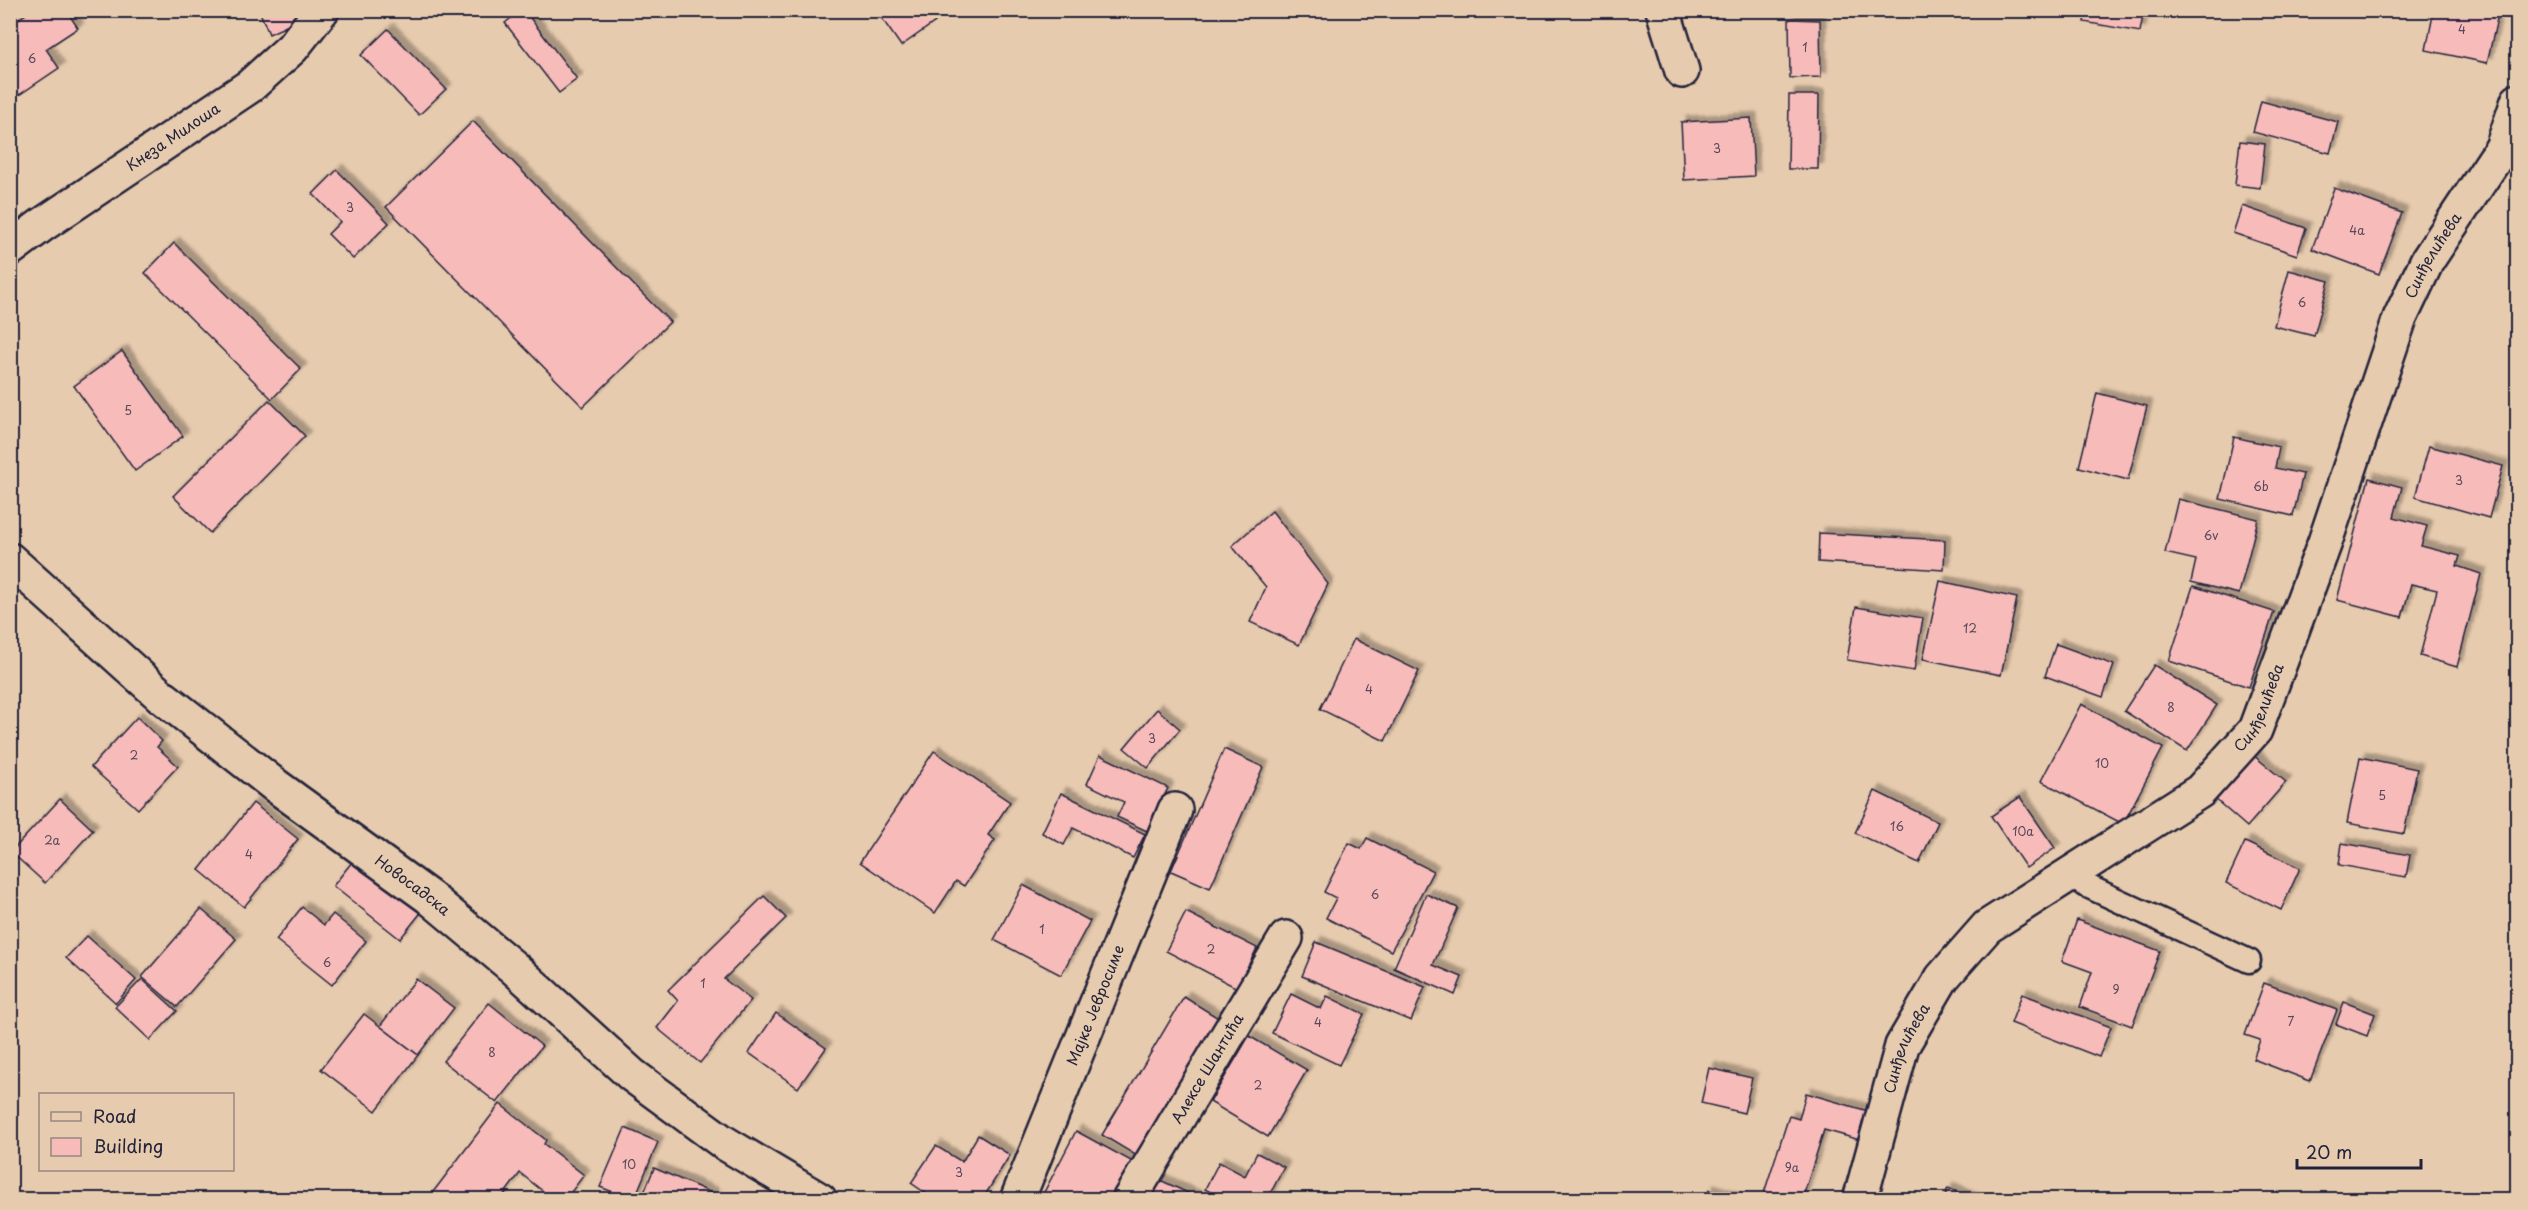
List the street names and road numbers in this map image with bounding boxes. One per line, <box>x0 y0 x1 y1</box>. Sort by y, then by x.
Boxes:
street label: Кнеза Милоша <box>121 96 225 176</box>
street label: Синђелићева <box>2398 207 2467 302</box>
street label: Синђелићева <box>2228 659 2289 756</box>
street label: Новосадска <box>371 848 457 921</box>
street label: Мајке Јевросиме <box>1060 941 1129 1069</box>
street label: Синђелићева <box>1877 998 1935 1096</box>
street label: Алексе Шантића <box>1164 1008 1249 1127</box>

